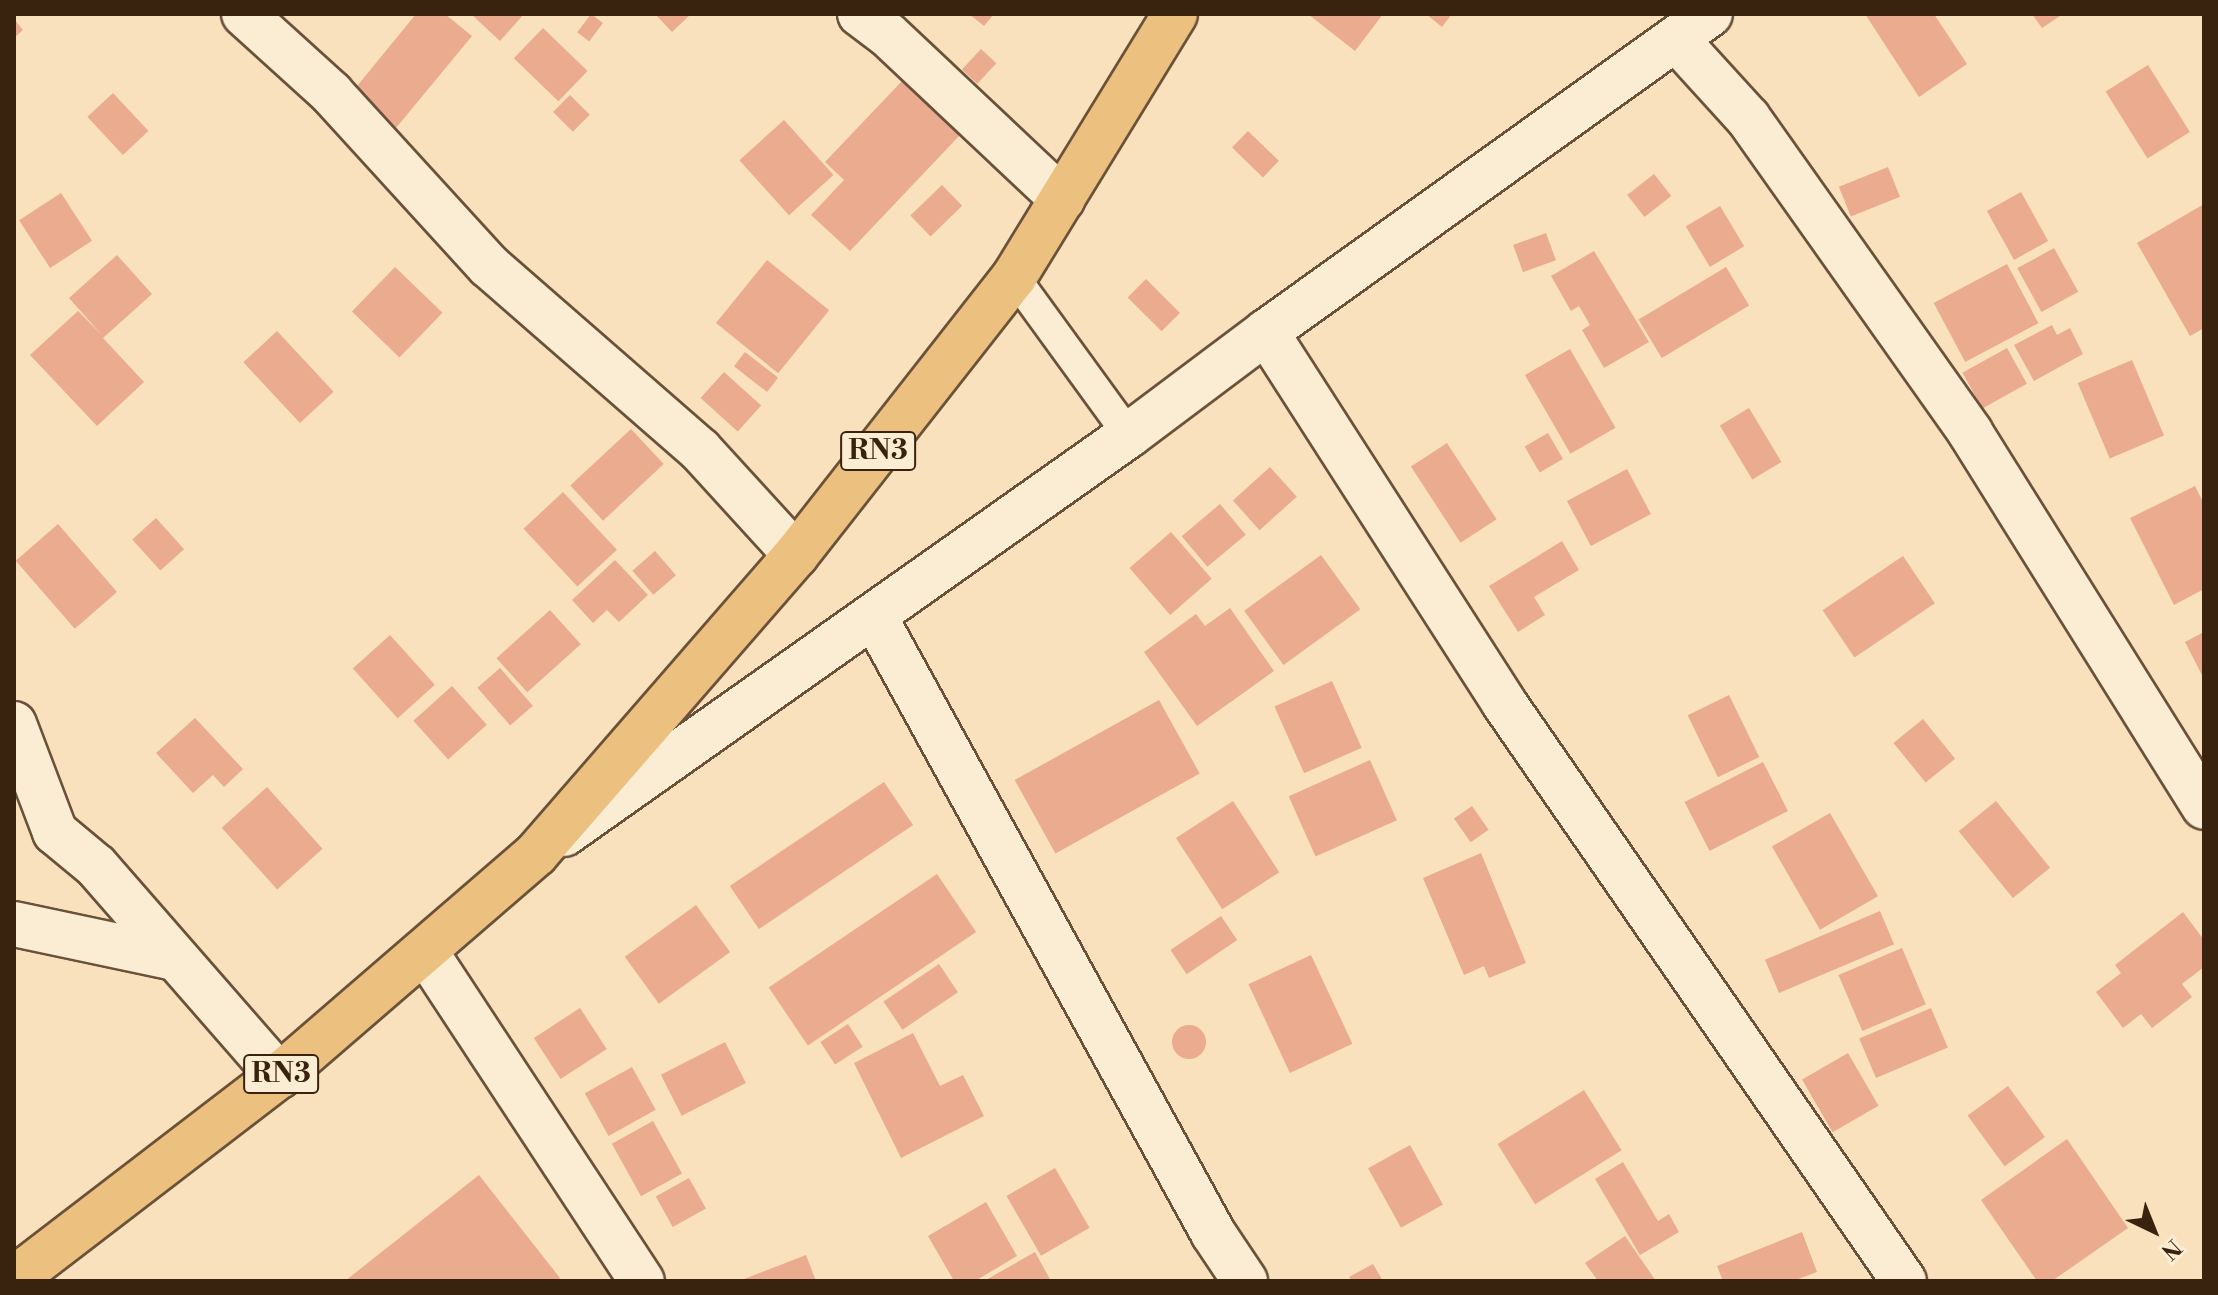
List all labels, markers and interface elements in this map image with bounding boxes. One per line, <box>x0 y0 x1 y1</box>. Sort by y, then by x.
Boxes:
road number: RN3 <box>840 427 916 475</box>
road number: RN3 <box>243 1050 319 1098</box>
north arrow <box>2114 1191 2194 1271</box>
text: N <box>2155 1233 2186 1265</box>

